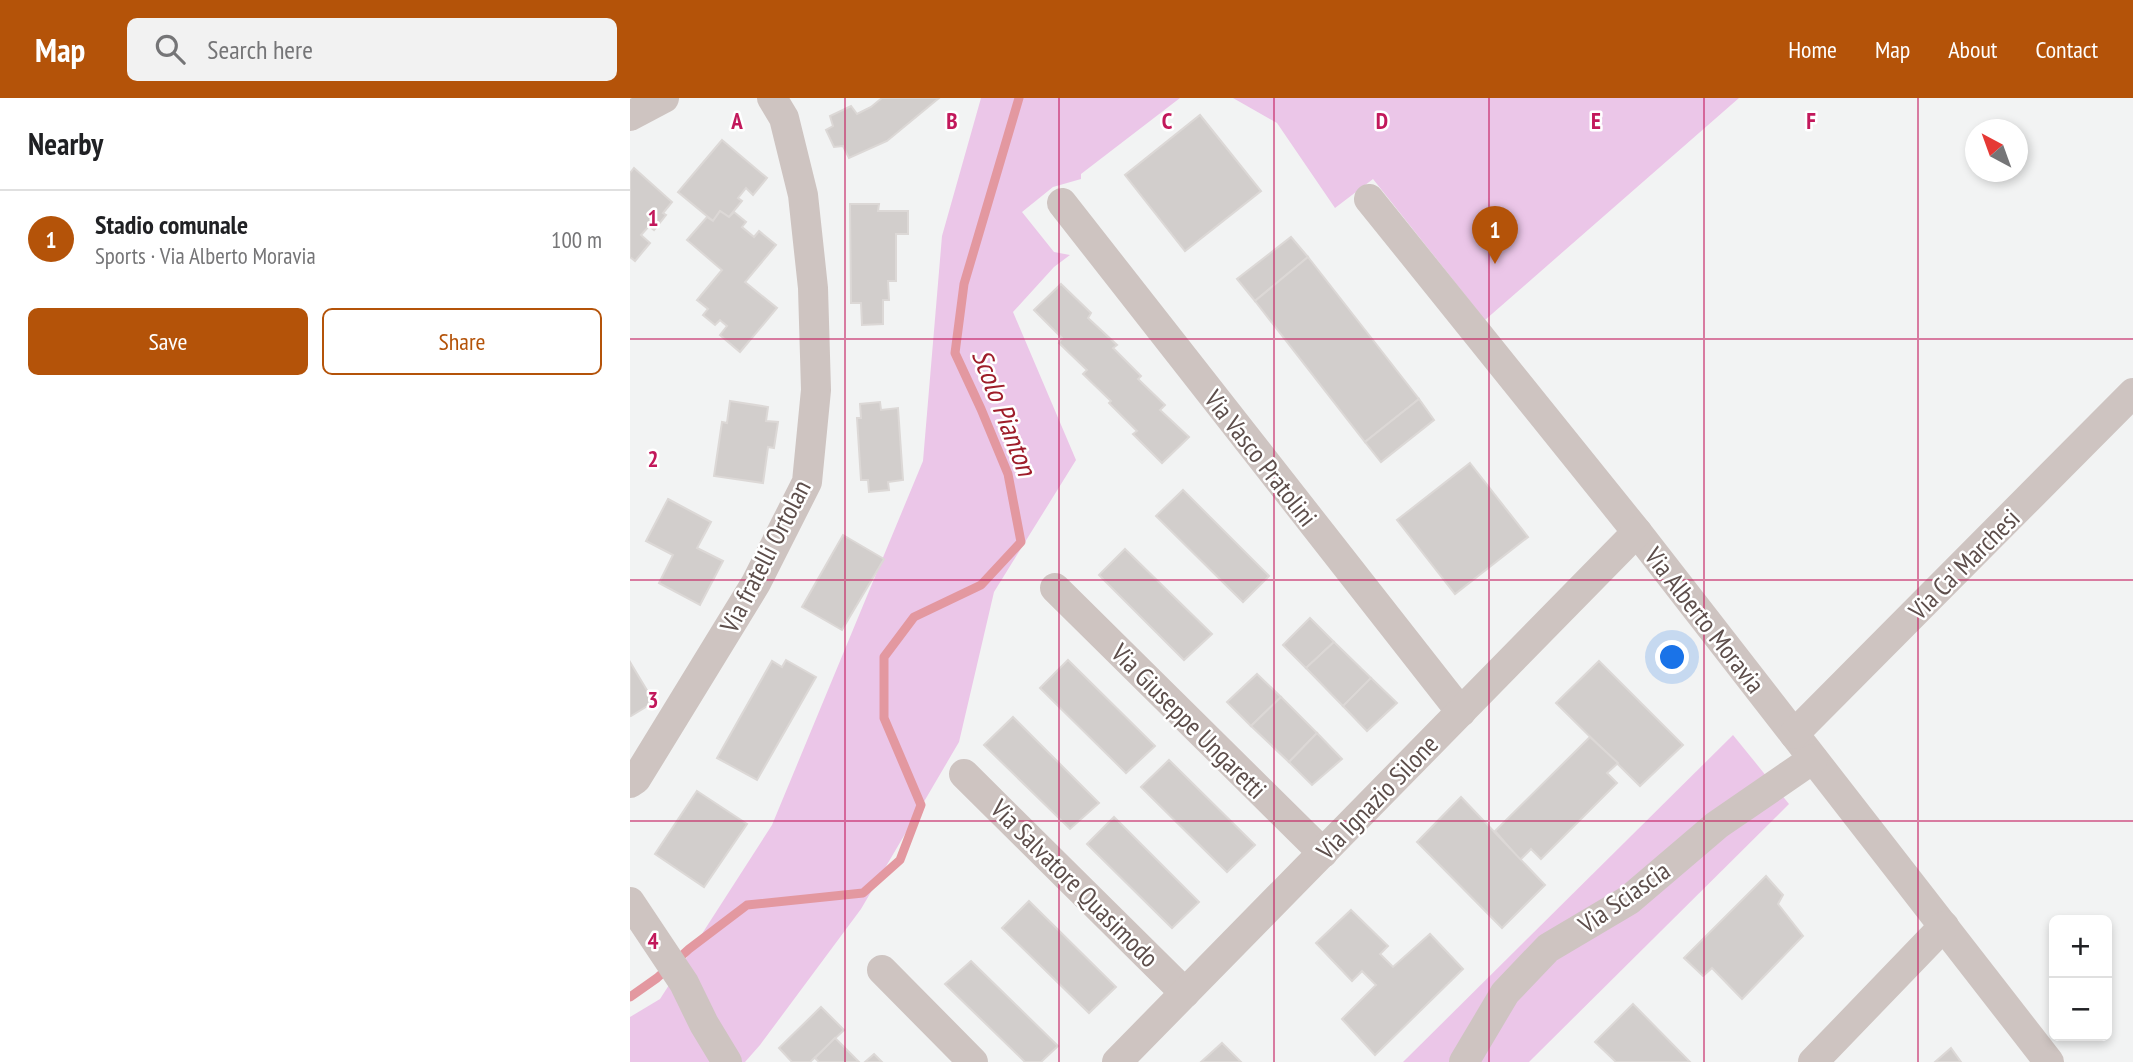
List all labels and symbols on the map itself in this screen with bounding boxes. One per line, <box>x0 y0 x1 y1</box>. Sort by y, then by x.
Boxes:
text: A <box>730 106 743 135</box>
text: B <box>946 106 958 135</box>
text: C <box>1162 106 1173 135</box>
text: D <box>1376 106 1388 135</box>
text: E <box>1591 106 1601 135</box>
text: F <box>1806 106 1816 135</box>
north arrow <box>1965 119 2028 182</box>
text: 1 <box>648 203 659 232</box>
pin: 1 <box>1472 206 1518 264</box>
water label: Scolo Pianton <box>964 344 1047 482</box>
street label: Via Vasco Pratolini <box>1197 382 1325 533</box>
text: 2 <box>648 444 659 473</box>
street label: Via fratelli Ortolan <box>712 474 818 639</box>
street label: Via Ca' Marchesi <box>1901 502 2026 627</box>
street label: Via Alberto Moravia <box>1637 540 1772 700</box>
street label: Via Giuseppe Ungaretti <box>1104 636 1274 806</box>
your location <box>1655 640 1689 674</box>
text: 3 <box>648 685 659 714</box>
street label: Via Ignazio Silone <box>1309 728 1445 867</box>
street label: Via Salvatore Quasimodo <box>983 791 1166 974</box>
street label: Via Sciascia <box>1571 854 1676 941</box>
text: 4 <box>648 926 659 955</box>

